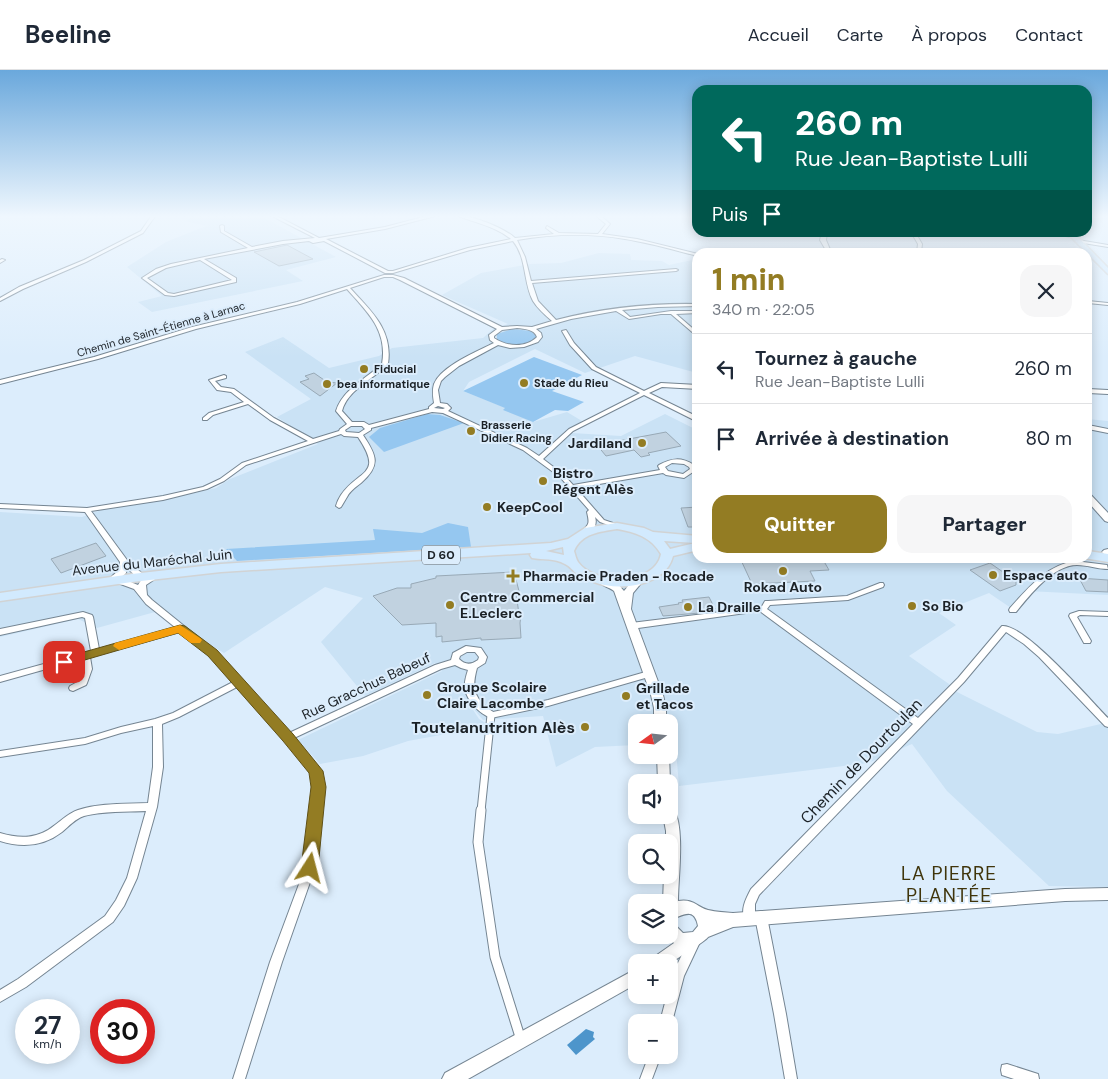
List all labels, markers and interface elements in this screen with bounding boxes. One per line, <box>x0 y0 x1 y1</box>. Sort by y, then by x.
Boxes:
text: Beeline <box>25 19 111 50</box>
text: Accueil <box>748 23 809 47</box>
text: Carte <box>837 23 883 47</box>
text: À propos <box>911 23 987 47</box>
text: Contact <box>1015 23 1083 47</box>
text: 260 m <box>795 100 903 146</box>
icon: left <box>712 105 777 170</box>
text: Rue Jean-Baptiste Lulli <box>795 144 1028 173</box>
icon: arrive <box>758 200 786 228</box>
text: Puis <box>712 202 748 227</box>
text: 1 min <box>712 260 785 299</box>
button: close <box>1020 265 1072 317</box>
street label: Chemin de Saint-Étienne à Larnac <box>75 298 247 360</box>
text: 340 m · 22:05 <box>712 299 815 320</box>
text: Tournez à gauche <box>755 346 917 371</box>
icon: left <box>712 355 740 383</box>
text: 260 m <box>1014 356 1072 381</box>
place label: Fiducial <box>374 362 416 376</box>
marker: Fiducial <box>358 363 370 375</box>
text: Rue Jean-Baptiste Lulli <box>755 371 924 392</box>
place label: Stade du Rieu <box>534 376 608 390</box>
place label: bea informatique <box>337 377 430 391</box>
marker: Stade du Rieu <box>518 377 530 389</box>
marker: bea informatique <box>321 378 333 390</box>
place label: Brasserie Didier Racing <box>481 418 552 445</box>
marker: Brasserie Didier Racing <box>465 425 477 437</box>
icon: arrive <box>712 425 740 453</box>
text: Arrivée à destination <box>755 426 949 451</box>
text: 80 m <box>1025 426 1072 451</box>
place label: Jardiland <box>568 434 632 452</box>
marker: Jardiland <box>636 437 648 449</box>
place label: Bistro Régent Alès <box>553 464 634 498</box>
marker: Bistro Régent Alès <box>537 475 549 487</box>
button: Quitter <box>712 495 887 553</box>
button: Partager <box>897 495 1072 553</box>
place label: KeepCool <box>497 498 563 516</box>
marker: KeepCool <box>481 501 493 513</box>
street label: Avenue du Maréchal Juin <box>71 545 233 579</box>
road number: D 60 <box>422 546 460 564</box>
marker: Rokad Auto <box>777 565 789 577</box>
place label: Espace auto <box>1003 566 1087 584</box>
place label: Pharmacie Praden - Rocade <box>523 567 714 585</box>
marker: Espace auto <box>987 569 999 581</box>
marker: Pharmacie Praden - Rocade <box>507 570 519 582</box>
place label: Rokad Auto <box>744 578 822 596</box>
place label: Centre Commercial E.Leclerc <box>460 588 594 622</box>
place label: So Bio <box>922 597 964 615</box>
place label: La Draille <box>698 598 761 616</box>
marker: Centre Commercial E.Leclerc <box>444 599 456 611</box>
marker: So Bio <box>906 600 918 612</box>
marker: La Draille <box>682 601 694 613</box>
pin <box>43 641 85 683</box>
icon: arrive <box>50 648 78 676</box>
street label: Rue Gracchus Babeuf <box>299 648 433 724</box>
place label: Groupe Scolaire Claire Lacombe <box>437 678 547 712</box>
place label: Grillade et Tacos <box>636 679 694 713</box>
marker: Groupe Scolaire Claire Lacombe <box>421 689 433 701</box>
marker: Grillade et Tacos <box>620 690 632 702</box>
street label: Chemin de Dourtoulan <box>796 694 926 828</box>
north arrow <box>628 714 678 764</box>
map controls <box>628 714 678 1064</box>
place label: Toutelanutrition Alès <box>411 717 575 738</box>
marker: Toutelanutrition Alès <box>579 721 591 733</box>
button: sound <box>628 774 678 824</box>
button: search <box>628 834 678 884</box>
position arrow <box>283 841 335 893</box>
district label: LA PIERRE PLANTÉE <box>901 861 997 908</box>
button: layers <box>628 894 678 944</box>
button: + <box>628 954 678 1004</box>
speed limit sign: 30 <box>90 999 155 1064</box>
text: 27 <box>34 1009 61 1042</box>
button: − <box>628 1014 678 1064</box>
text: km/h <box>33 1036 62 1052</box>

